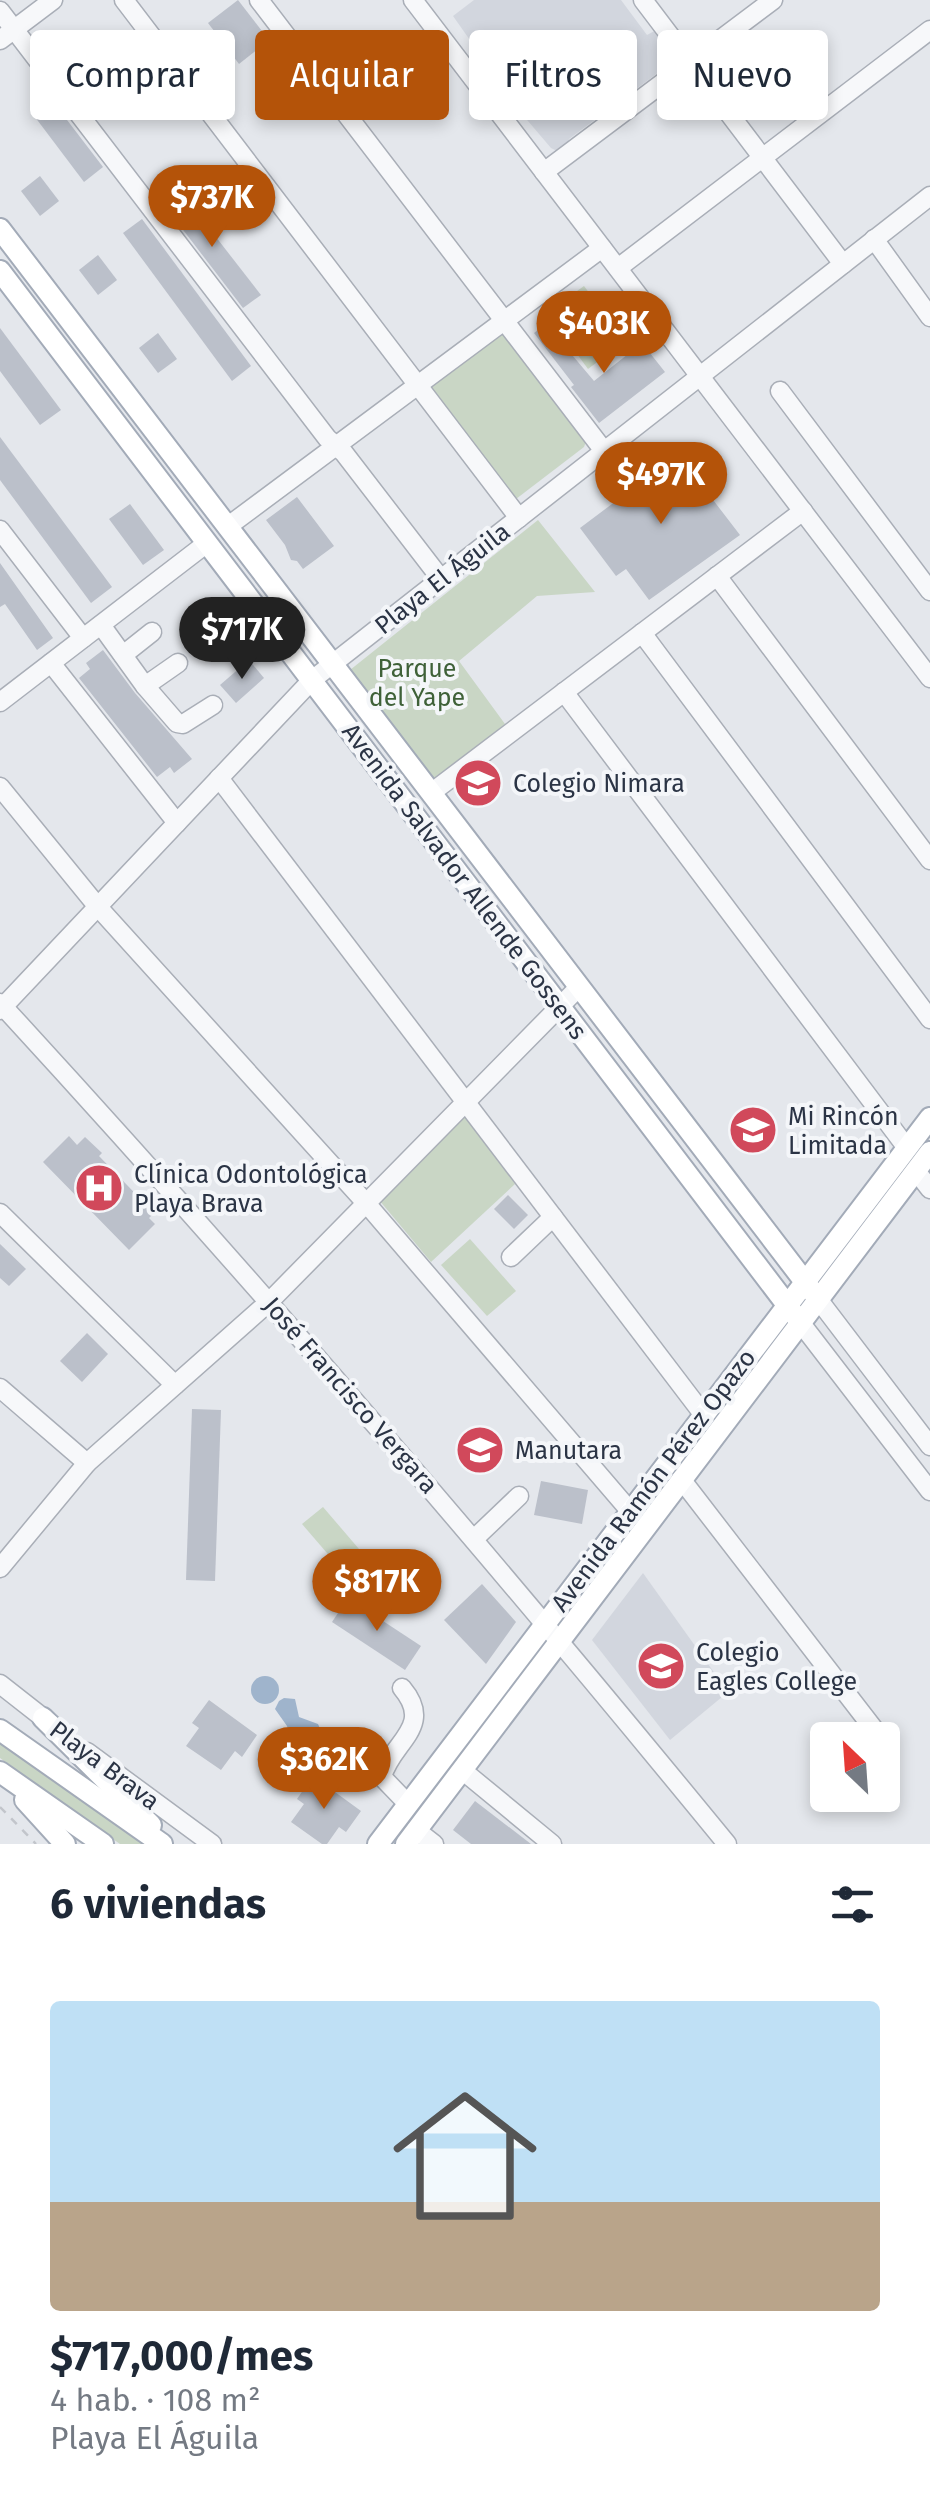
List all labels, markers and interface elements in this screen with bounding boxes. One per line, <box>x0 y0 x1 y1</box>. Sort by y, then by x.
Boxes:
chip: Comprar <box>30 30 235 120</box>
chip: Alquilar <box>255 30 449 120</box>
chip: Filtros <box>469 30 637 120</box>
chip: Nuevo <box>657 30 828 120</box>
pin: $737K <box>142 165 282 250</box>
text: $737K <box>170 178 254 216</box>
pin: $403K <box>534 291 674 376</box>
text: $403K <box>559 304 649 342</box>
pin: $497K <box>591 442 731 527</box>
text: $497K <box>617 455 705 493</box>
street label: Playa El Águila <box>368 516 516 641</box>
pin: $717K <box>172 597 312 682</box>
text: $717K <box>201 610 283 648</box>
park label: Parque del Yape <box>369 654 465 713</box>
street label: Avenida Salvador Allende Gossens <box>335 718 593 1046</box>
school or university icon: Colegio Nimara <box>452 757 504 809</box>
place label: Colegio Nimara <box>513 769 685 799</box>
place label: Mi Rincón Limitada <box>788 1102 899 1161</box>
school or university icon: Mi Rincón Limitada <box>727 1104 779 1156</box>
place label: Clínica Odontológica Playa Brava <box>134 1160 368 1219</box>
hospital icon: Clínica Odontológica Playa Brava <box>73 1162 125 1214</box>
street label: José Francisco Vergara <box>257 1291 444 1500</box>
street label: Avenida Ramón Pérez Opazo <box>545 1343 762 1618</box>
school or university icon: Manutara <box>454 1424 506 1476</box>
place label: Manutara <box>515 1436 622 1466</box>
pin: $817K <box>307 1549 447 1634</box>
text: $817K <box>334 1562 420 1600</box>
place label: Colegio Eagles College <box>696 1638 857 1697</box>
school or university icon: Colegio Eagles College <box>635 1640 687 1692</box>
street label: Playa Brava <box>44 1715 165 1817</box>
north arrow <box>810 1722 900 1812</box>
map controls <box>810 1722 900 1812</box>
pin: $362K <box>254 1727 394 1812</box>
text: $362K <box>280 1740 368 1778</box>
icon: filters <box>825 1877 880 1932</box>
text: 6 viviendas <box>50 1879 266 1929</box>
icon: home <box>375 2066 555 2246</box>
text: $717,000/mes <box>50 2331 313 2381</box>
text: 4 hab. · 108 m² <box>50 2381 261 2419</box>
text: Playa El Águila <box>50 2419 259 2457</box>

